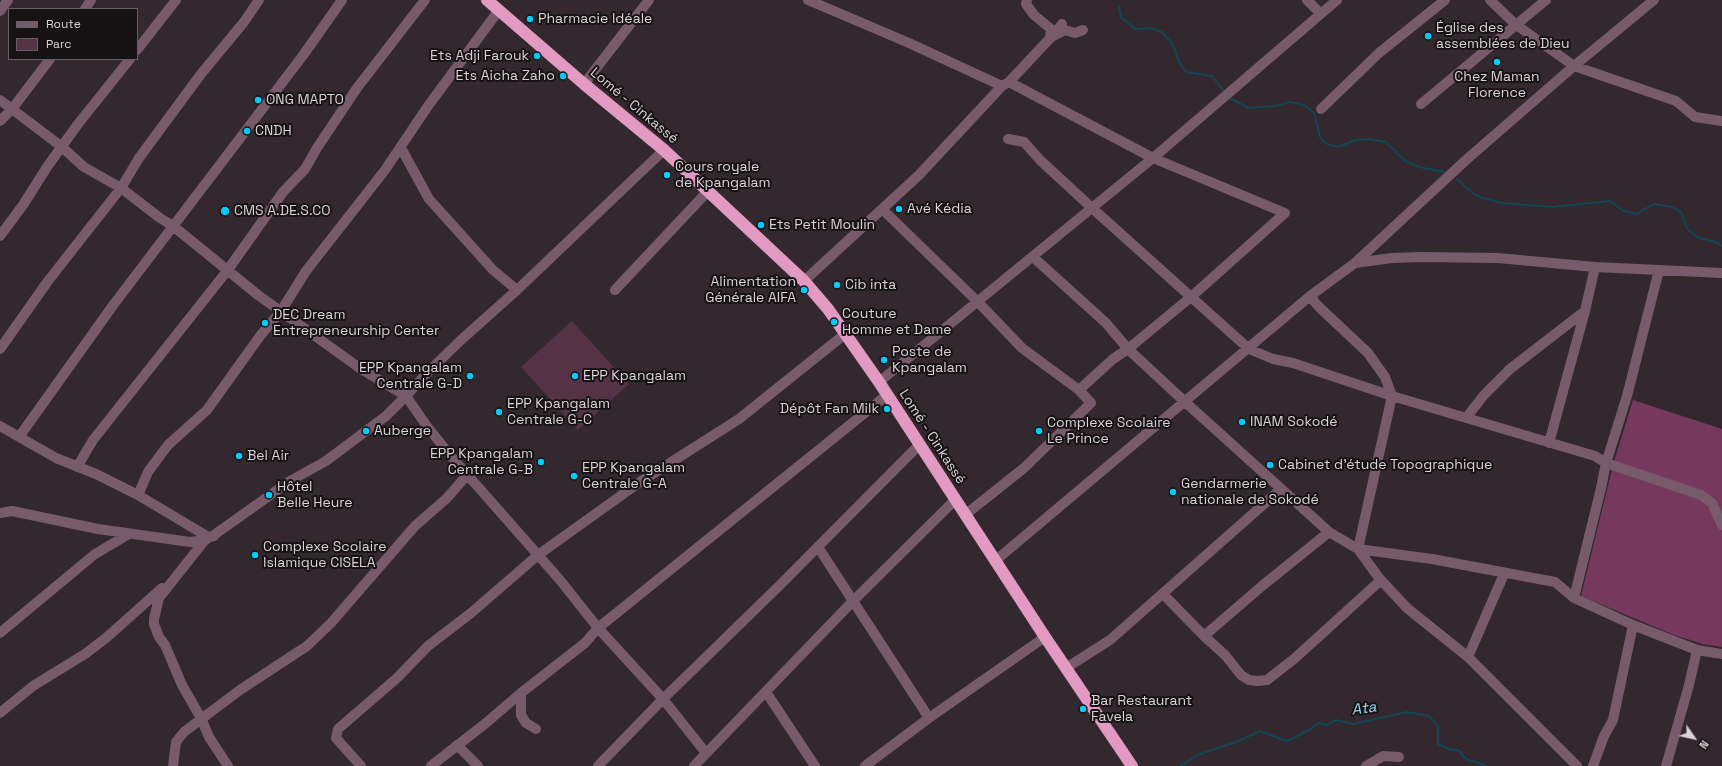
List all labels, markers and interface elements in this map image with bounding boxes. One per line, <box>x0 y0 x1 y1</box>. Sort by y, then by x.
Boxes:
legend <box>8 8 138 60</box>
place label: Pharmacie Idéale <box>538 11 652 27</box>
marker: Pharmacie Idéale <box>525 14 535 24</box>
text: Route <box>46 16 81 32</box>
place label: Église des assemblées de Dieu <box>1436 20 1570 52</box>
marker: Église des assemblées de Dieu <box>1423 31 1433 41</box>
text: Parc <box>46 36 71 52</box>
place label: Ets Adji Farouk <box>430 48 529 64</box>
marker: Ets Adji Farouk <box>532 51 542 61</box>
marker: Chez Maman Florence <box>1492 57 1502 67</box>
street label: Lomé - Cinkassé <box>587 64 681 148</box>
place label: Ets Aicha Zaho <box>455 68 555 84</box>
place label: Chez Maman Florence <box>1454 69 1540 102</box>
marker: Ets Aicha Zaho <box>558 71 568 81</box>
place label: ONG MAPTO <box>266 92 344 108</box>
marker: ONG MAPTO <box>253 95 263 105</box>
place label: CNDH <box>255 123 292 139</box>
marker: CNDH <box>242 126 252 136</box>
place label: Cours royale de Kpangalam <box>675 159 771 192</box>
marker: Cours royale de Kpangalam <box>662 170 672 180</box>
place label: Avé Kédia <box>907 201 972 217</box>
place label: CMS A.DE.S.CO <box>234 203 331 219</box>
marker: Avé Kédia <box>894 204 904 214</box>
marker: CMS A.DE.S.CO <box>219 205 231 217</box>
place label: Ets Petit Moulin <box>769 217 875 233</box>
marker: Ets Petit Moulin <box>756 220 766 230</box>
place label: Alimentation Générale AIFA <box>705 274 796 306</box>
place label: Cib inta <box>845 277 896 293</box>
marker: Cib inta <box>832 280 842 290</box>
marker: Alimentation Générale AIFA <box>799 285 809 295</box>
place label: Couture Homme et Dame <box>842 306 952 338</box>
place label: DEC Dream Entrepreneurship Center <box>273 307 439 340</box>
marker: Couture Homme et Dame <box>829 317 839 327</box>
marker: DEC Dream Entrepreneurship Center <box>260 318 270 328</box>
place label: Poste de Kpangalam <box>892 344 967 376</box>
marker: Poste de Kpangalam <box>879 355 889 365</box>
place label: EPP Kpangalam Centrale G-D <box>359 360 462 392</box>
place label: EPP Kpangalam <box>583 368 686 384</box>
marker: EPP Kpangalam Centrale G-D <box>465 371 475 381</box>
marker: EPP Kpangalam <box>570 371 580 381</box>
street label: Lomé - Cinkassé <box>895 386 969 488</box>
place label: EPP Kpangalam Centrale G-C <box>507 396 610 428</box>
place label: Dépôt Fan Milk <box>780 401 879 417</box>
marker: Dépôt Fan Milk <box>882 404 892 414</box>
marker: EPP Kpangalam Centrale G-C <box>494 407 504 417</box>
place label: INAM Sokodé <box>1250 414 1338 430</box>
place label: Complexe Scolaire Le Prince <box>1047 415 1171 448</box>
marker: INAM Sokodé <box>1237 417 1247 427</box>
place label: Auberge <box>374 423 431 439</box>
marker: Auberge <box>361 426 371 436</box>
marker: Complexe Scolaire Le Prince <box>1034 426 1044 436</box>
place label: EPP Kpangalam Centrale G-B <box>430 446 533 478</box>
place label: Bel Air <box>247 448 289 464</box>
marker: Bel Air <box>234 451 244 461</box>
marker: EPP Kpangalam Centrale G-B <box>536 457 546 467</box>
place label: Cabinet d'étude Topographique <box>1278 457 1492 473</box>
place label: EPP Kpangalam Centrale G-A <box>582 460 685 492</box>
marker: Cabinet d'étude Topographique <box>1265 460 1275 470</box>
marker: EPP Kpangalam Centrale G-A <box>569 471 579 481</box>
place label: Gendarmerie nationale de Sokodé <box>1181 476 1319 508</box>
place label: Hôtel Belle Heure <box>277 479 353 512</box>
marker: Gendarmerie nationale de Sokodé <box>1168 487 1178 497</box>
marker: Hôtel Belle Heure <box>264 490 274 500</box>
place label: Complexe Scolaire Islamique CISELA <box>263 539 387 572</box>
marker: Complexe Scolaire Islamique CISELA <box>250 550 260 560</box>
place label: Bar Restaurant Favela <box>1091 693 1192 726</box>
water label: Ata <box>1351 698 1377 720</box>
marker: Bar Restaurant Favela <box>1078 704 1088 714</box>
north arrow <box>1674 718 1714 758</box>
text: N <box>1696 738 1712 752</box>

